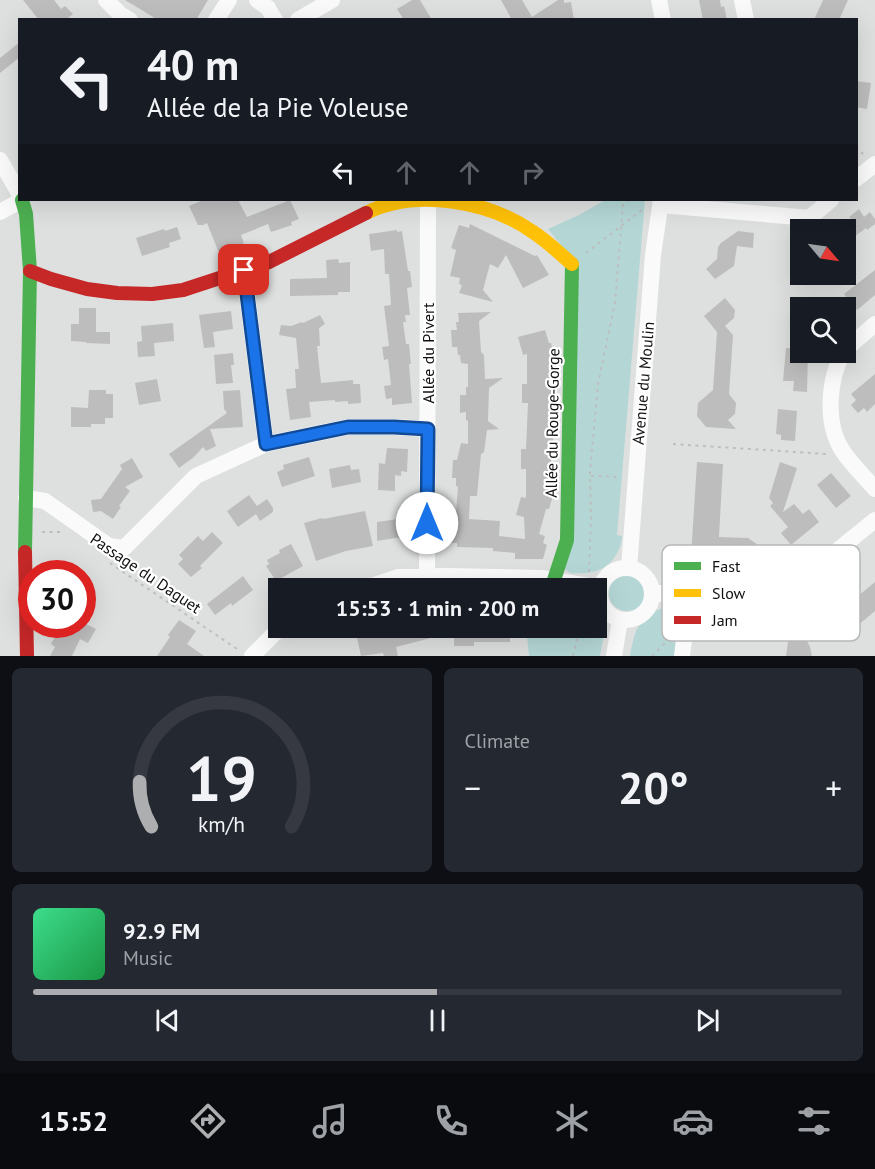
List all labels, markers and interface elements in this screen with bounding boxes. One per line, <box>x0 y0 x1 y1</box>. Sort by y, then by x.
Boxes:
text: 40 m <box>147 37 239 92</box>
icon: left <box>48 42 126 120</box>
text: Allée de la Pie Voleuse <box>147 90 409 124</box>
icon: left <box>327 156 360 189</box>
icon: ahead <box>390 156 423 189</box>
icon: ahead <box>453 156 486 189</box>
icon: right <box>516 156 549 189</box>
north arrow <box>790 219 856 285</box>
map controls <box>790 219 856 363</box>
pin <box>218 244 269 295</box>
icon: arrive <box>227 253 260 286</box>
button: search <box>790 297 856 363</box>
street label: Allée du Pivert <box>418 302 438 403</box>
street label: Avenue du Moulin <box>628 321 658 445</box>
street label: Allée du Rouge-Gorge <box>541 348 563 498</box>
position arrow <box>395 491 459 555</box>
street label: Passage du Daguet <box>87 529 206 618</box>
legend <box>662 545 860 641</box>
text: Fast <box>712 556 741 576</box>
speed limit sign: 30 <box>18 560 96 638</box>
text: Slow <box>712 583 746 603</box>
text: 15:53 · 1 min · 200 m <box>336 594 539 622</box>
text: Jam <box>711 610 738 630</box>
text: Climate <box>465 728 530 754</box>
text: 19 <box>186 737 257 818</box>
text: 20° <box>618 758 689 816</box>
text: − <box>465 766 481 809</box>
text: + <box>825 766 842 809</box>
text: km/h <box>198 810 245 838</box>
text: 92.9 FM <box>123 917 200 945</box>
text: Music <box>123 945 172 971</box>
icon: previous <box>151 1004 184 1037</box>
icon: pause <box>421 1004 454 1037</box>
icon: next <box>691 1004 724 1037</box>
icon: directions <box>187 1100 229 1142</box>
icon: music <box>309 1100 351 1142</box>
icon: phone <box>430 1100 472 1142</box>
icon: climate <box>551 1100 593 1142</box>
icon: car <box>672 1100 714 1142</box>
icon: filters <box>793 1100 835 1142</box>
text: 15:52 <box>40 1104 108 1138</box>

